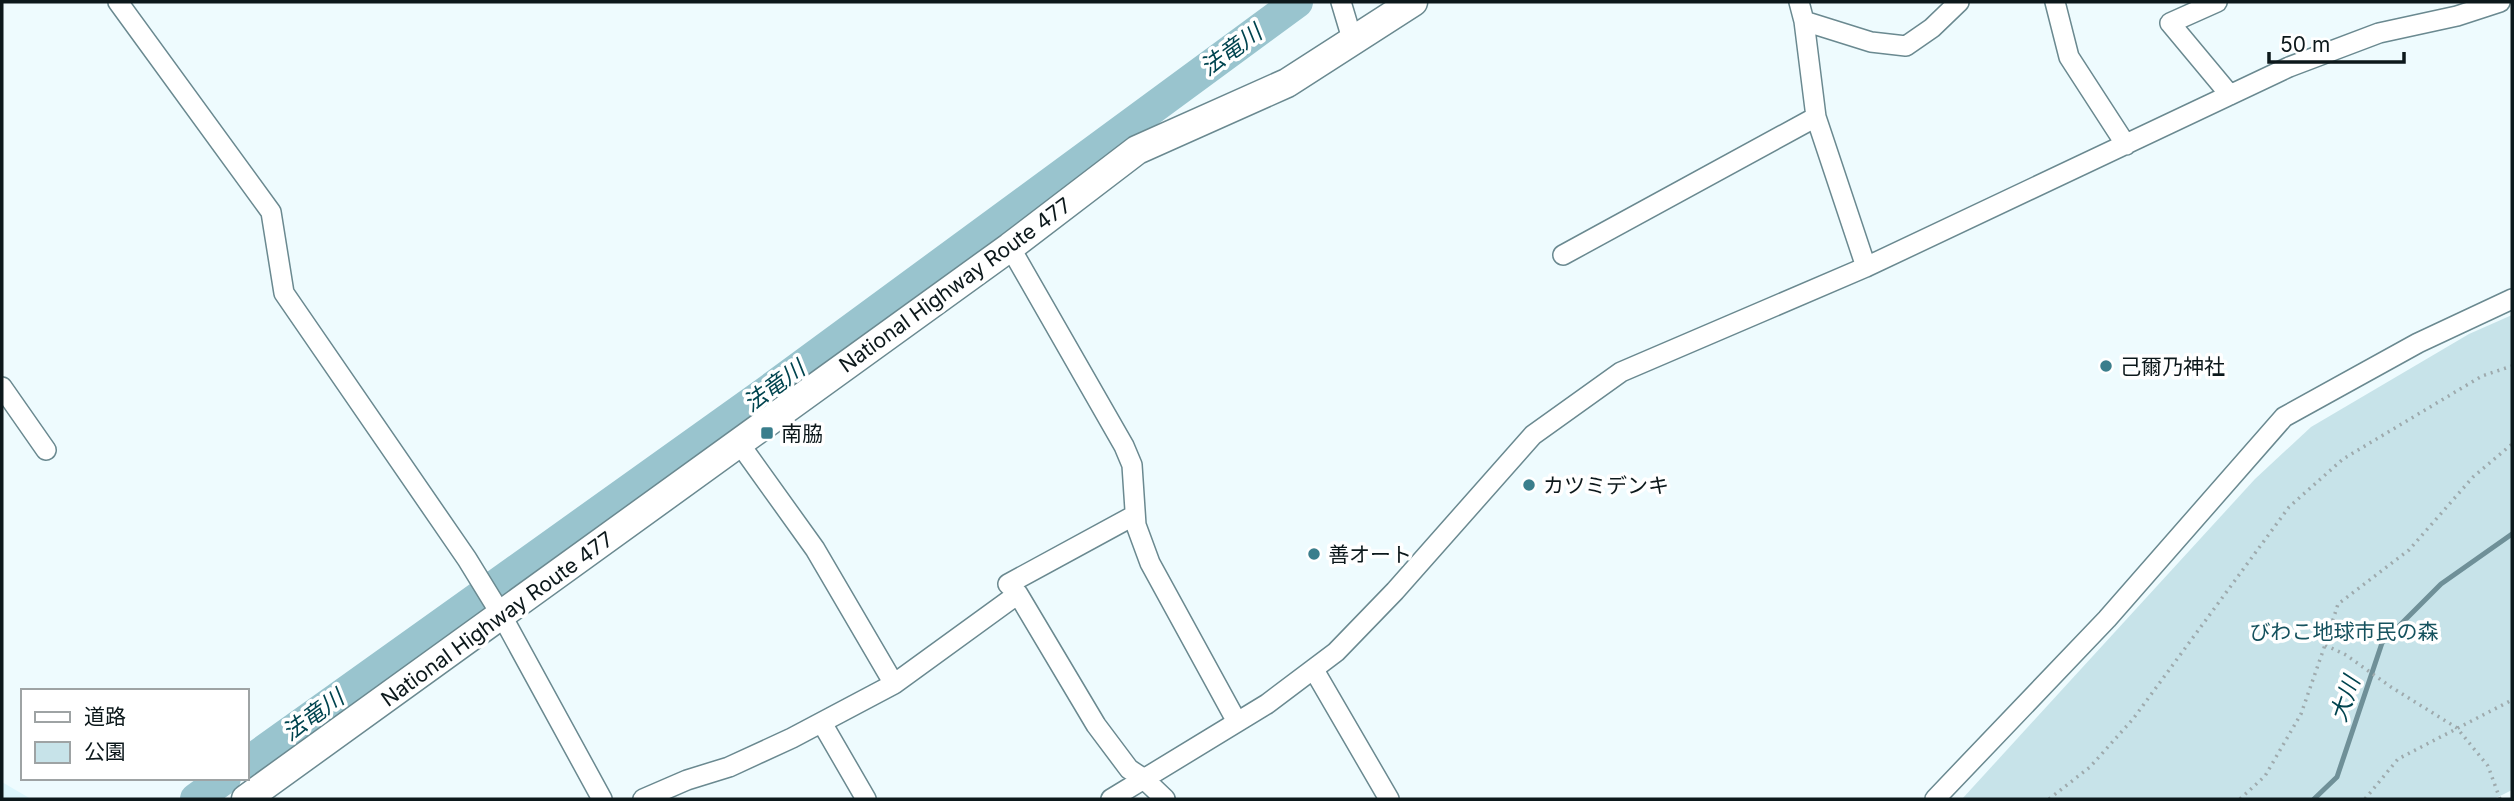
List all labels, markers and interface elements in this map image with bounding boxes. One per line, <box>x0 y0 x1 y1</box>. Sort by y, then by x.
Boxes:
water label: 法竜川 <box>1195 17 1270 82</box>
scale bar <box>2269 21 2404 65</box>
text: 50 m <box>2280 32 2330 57</box>
street label: National Highway Route 477 <box>834 192 1076 378</box>
water label: 法竜川 <box>738 353 813 418</box>
place label: 己爾乃神社 <box>2120 354 2225 379</box>
marker: 己爾乃神社 <box>2098 358 2114 374</box>
place label: 南脇 <box>781 421 823 446</box>
marker: 南脇 <box>759 425 775 441</box>
place label: カツミデンキ <box>1543 473 1669 498</box>
marker: カツミデンキ <box>1521 477 1537 493</box>
street label: National Highway Route 477 <box>376 526 618 712</box>
place label: 善オート <box>1328 542 1412 567</box>
marker: 善オート <box>1306 546 1322 562</box>
park label: びわこ地球市民の森 <box>2250 619 2439 644</box>
water label: 大川 <box>2324 670 2367 725</box>
water label: 法竜川 <box>277 682 352 747</box>
legend <box>21 689 248 780</box>
text: 道路 <box>84 704 126 729</box>
text: 公園 <box>84 739 126 764</box>

